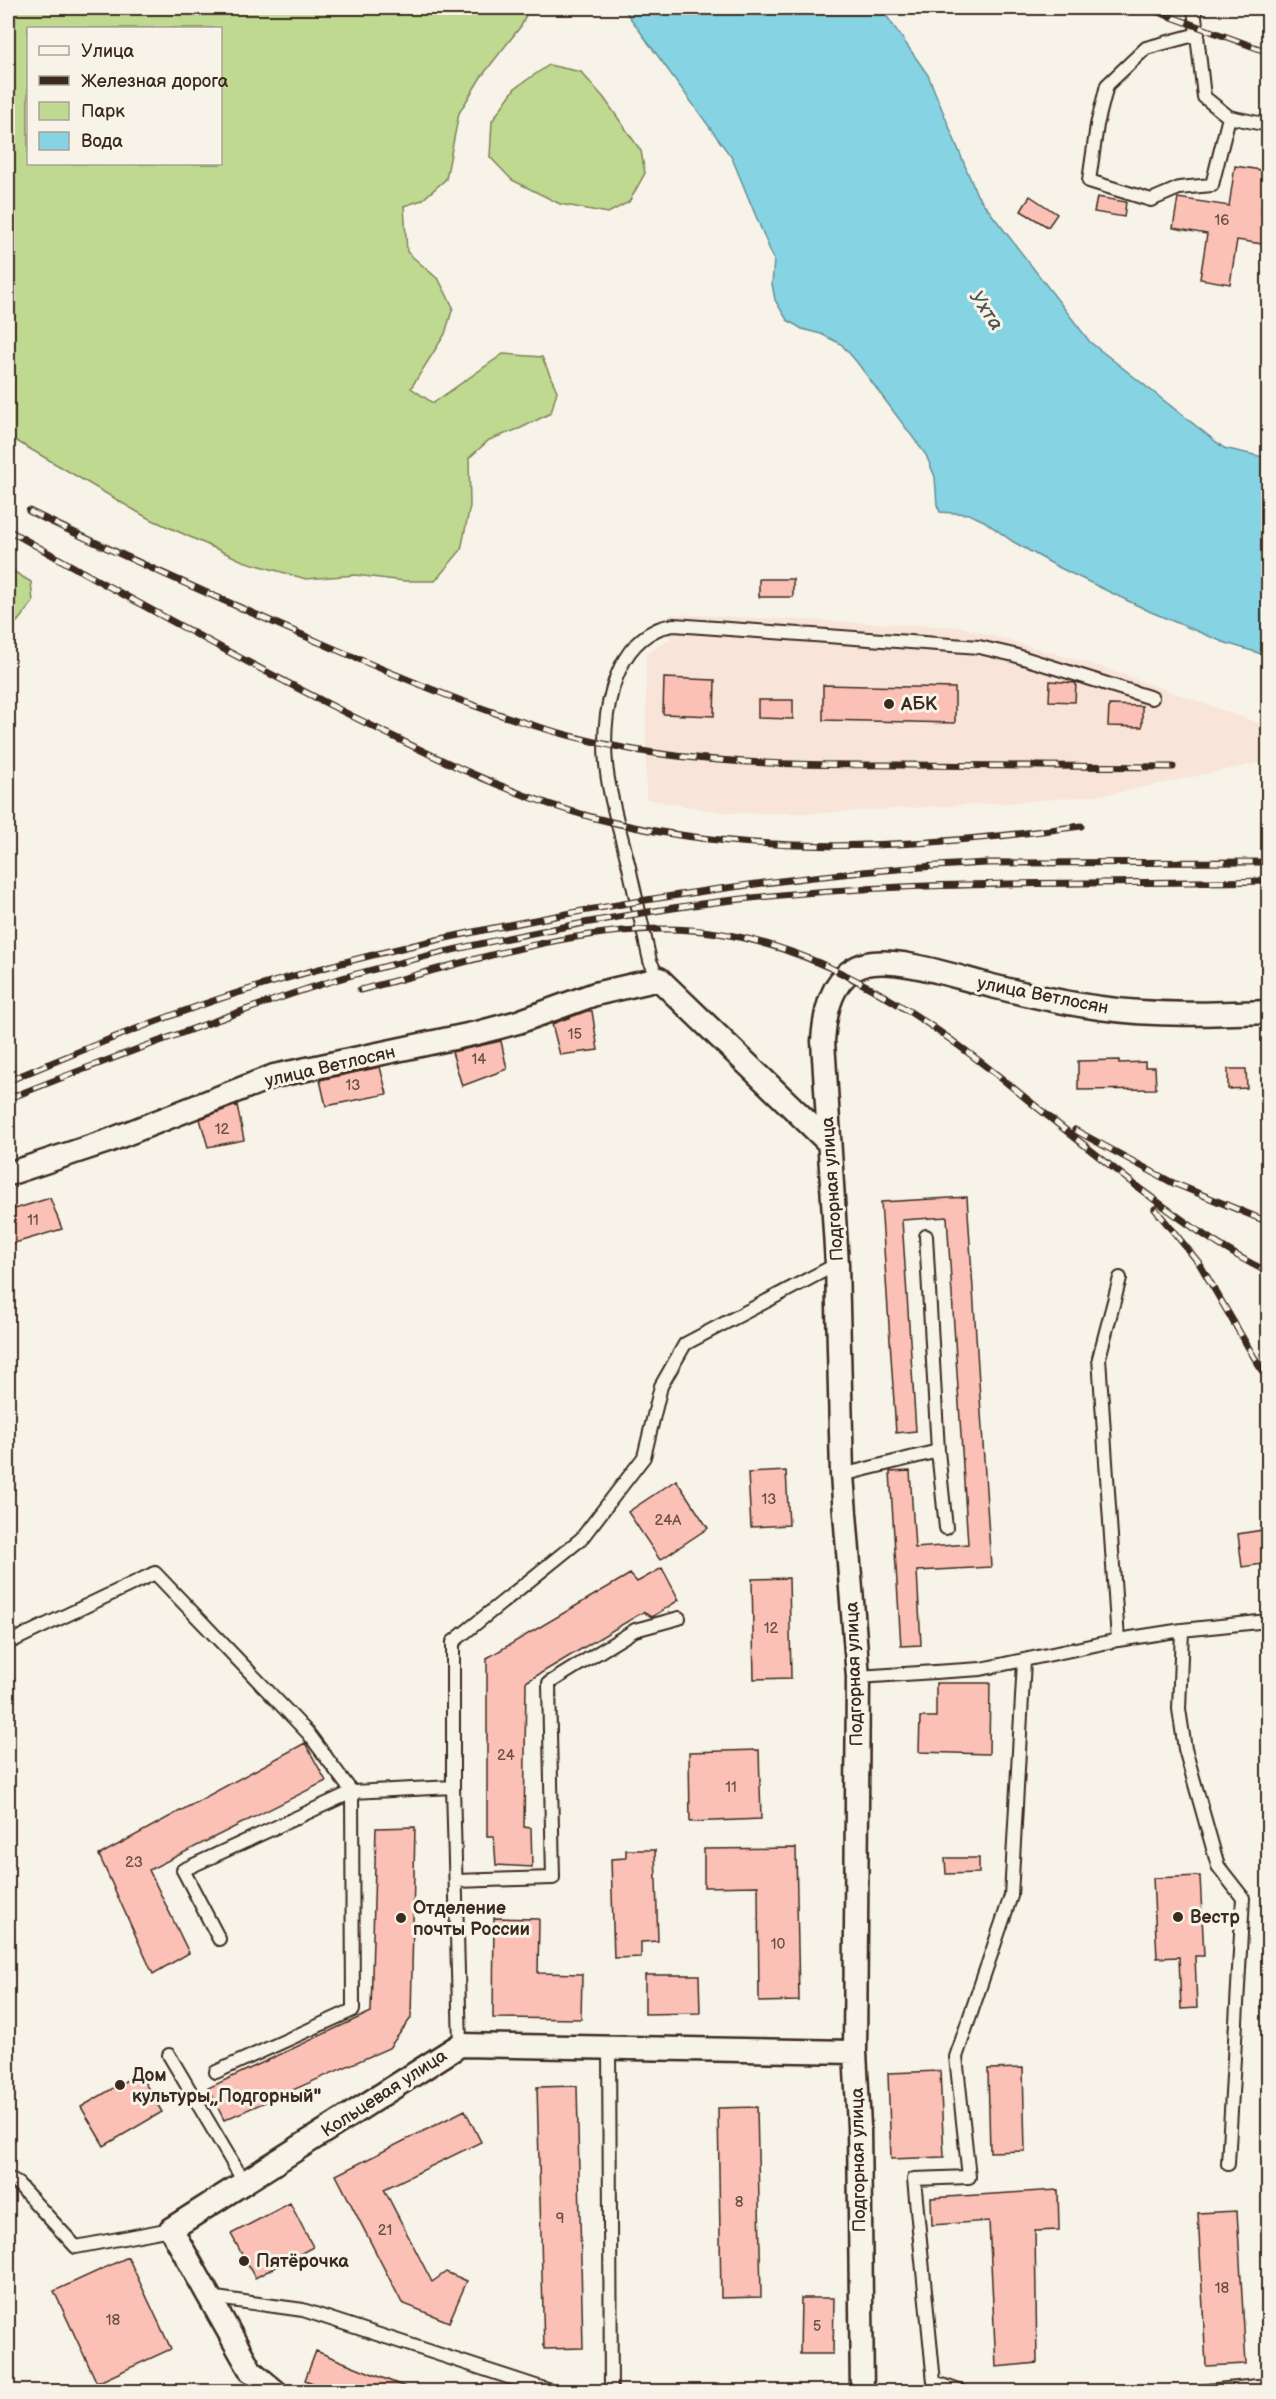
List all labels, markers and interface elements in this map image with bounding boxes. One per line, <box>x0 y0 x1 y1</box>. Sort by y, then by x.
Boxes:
legend <box>27 27 222 165</box>
text: Улица <box>81 41 135 62</box>
text: Железная дорога <box>81 71 229 92</box>
text: Парк <box>81 101 125 122</box>
text: Вода <box>81 131 123 152</box>
house number: 16 <box>1215 211 1229 230</box>
water label: Ухта <box>964 286 1008 335</box>
place label: АБК <box>900 694 938 715</box>
marker: АБК <box>882 697 896 711</box>
street label: улица Ветлосян <box>976 972 1110 1019</box>
house number: 15 <box>568 1025 582 1044</box>
street label: улица Ветлосян <box>263 1041 397 1092</box>
house number: 14 <box>472 1050 486 1069</box>
house number: 13 <box>345 1076 361 1095</box>
street label: Подгорная улица <box>817 1116 848 1262</box>
house number: 12 <box>215 1120 229 1139</box>
house number: 11 <box>27 1211 39 1230</box>
house number: 13 <box>761 1490 777 1509</box>
house number: 24А <box>655 1511 682 1530</box>
street label: Подгорная улица <box>841 1601 868 1747</box>
house number: 12 <box>764 1619 778 1638</box>
house number: 24 <box>497 1746 515 1765</box>
house number: 11 <box>725 1778 737 1797</box>
house number: 23 <box>125 1853 143 1872</box>
place label: Отделение почты России <box>413 1898 530 1940</box>
place label: Вестр <box>1190 1907 1240 1928</box>
marker: Вестр <box>1171 1910 1185 1924</box>
marker: Отделение почты России <box>394 1911 408 1925</box>
house number: 10 <box>771 1935 785 1954</box>
street label: Кольцевая улица <box>318 2045 451 2142</box>
place label: Дом культуры,,Подгорный" <box>132 2065 321 2107</box>
marker: Дом культуры,,Подгорный" <box>113 2078 127 2092</box>
street label: Подгорная улица <box>847 2087 870 2233</box>
house number: 8 <box>735 2193 744 2212</box>
house number: 9 <box>556 2209 564 2228</box>
house number: 21 <box>378 2221 392 2240</box>
place label: Пятёрочка <box>256 2251 349 2272</box>
marker: Пятёрочка <box>237 2254 251 2268</box>
house number: 18 <box>1215 2279 1230 2298</box>
house number: 18 <box>106 2311 121 2330</box>
house number: 5 <box>813 2317 821 2336</box>

